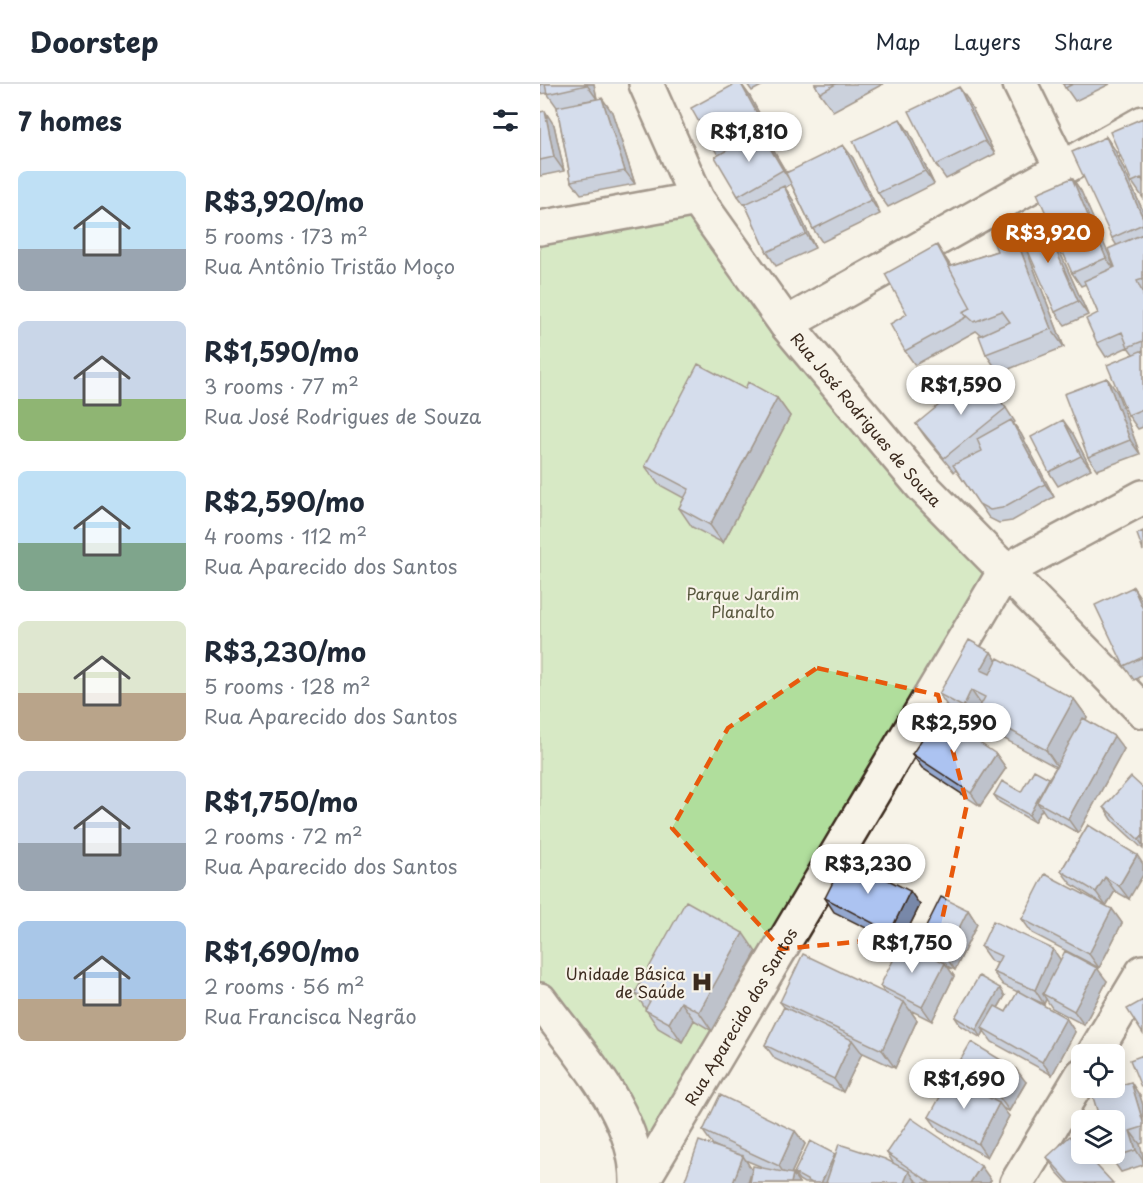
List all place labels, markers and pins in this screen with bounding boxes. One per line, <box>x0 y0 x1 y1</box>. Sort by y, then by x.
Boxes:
pin: R$1,810 <box>694 112 804 163</box>
pin: R$3,920 <box>993 213 1103 264</box>
pin: R$1,590 <box>906 365 1016 416</box>
pin: R$2,590 <box>899 703 1009 754</box>
pin: R$3,230 <box>813 844 923 895</box>
pin: R$1,750 <box>857 923 967 974</box>
place label: Unidade Básica de Saúde <box>566 961 685 1003</box>
hospital icon: Unidade Básica de Saúde <box>690 970 714 994</box>
pin: R$1,690 <box>909 1059 1019 1110</box>

